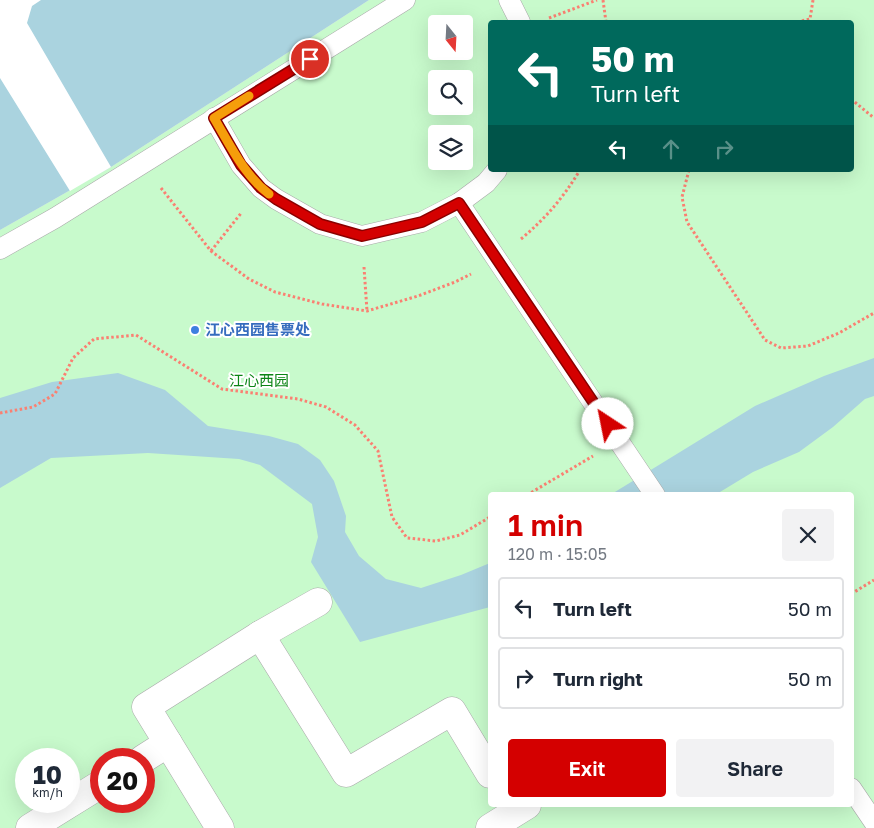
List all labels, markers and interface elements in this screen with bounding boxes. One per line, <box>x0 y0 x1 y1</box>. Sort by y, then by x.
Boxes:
north arrow <box>428 15 472 60</box>
map controls <box>428 15 473 170</box>
pin <box>289 38 331 80</box>
text: 50 m <box>591 38 674 80</box>
icon: left <box>508 40 573 105</box>
icon: arrive <box>296 45 324 73</box>
button: search <box>428 70 473 115</box>
text: Turn left <box>591 80 680 107</box>
button: layers <box>428 125 473 170</box>
icon: left <box>604 135 632 163</box>
icon: ahead <box>657 135 685 163</box>
icon: right <box>710 135 738 163</box>
place label: 江心西园售票处 <box>205 320 310 338</box>
marker: 江心西园售票处 <box>189 324 201 336</box>
park label: 江心西园 <box>229 371 289 389</box>
position arrow <box>581 397 633 449</box>
text: 1 min <box>508 507 583 543</box>
button: close <box>782 509 834 561</box>
text: 120 m · 15:05 <box>508 544 607 564</box>
icon: left <box>510 594 538 622</box>
text: Turn left <box>553 597 632 620</box>
text: 50 m <box>788 597 832 620</box>
icon: right <box>510 664 538 692</box>
text: Turn right <box>553 667 643 690</box>
text: 50 m <box>788 667 832 690</box>
button: Exit <box>508 739 666 797</box>
button: Share <box>676 739 834 797</box>
speed limit sign: 20 <box>90 748 155 813</box>
text: 10 <box>33 759 62 790</box>
text: km/h <box>32 785 63 800</box>

